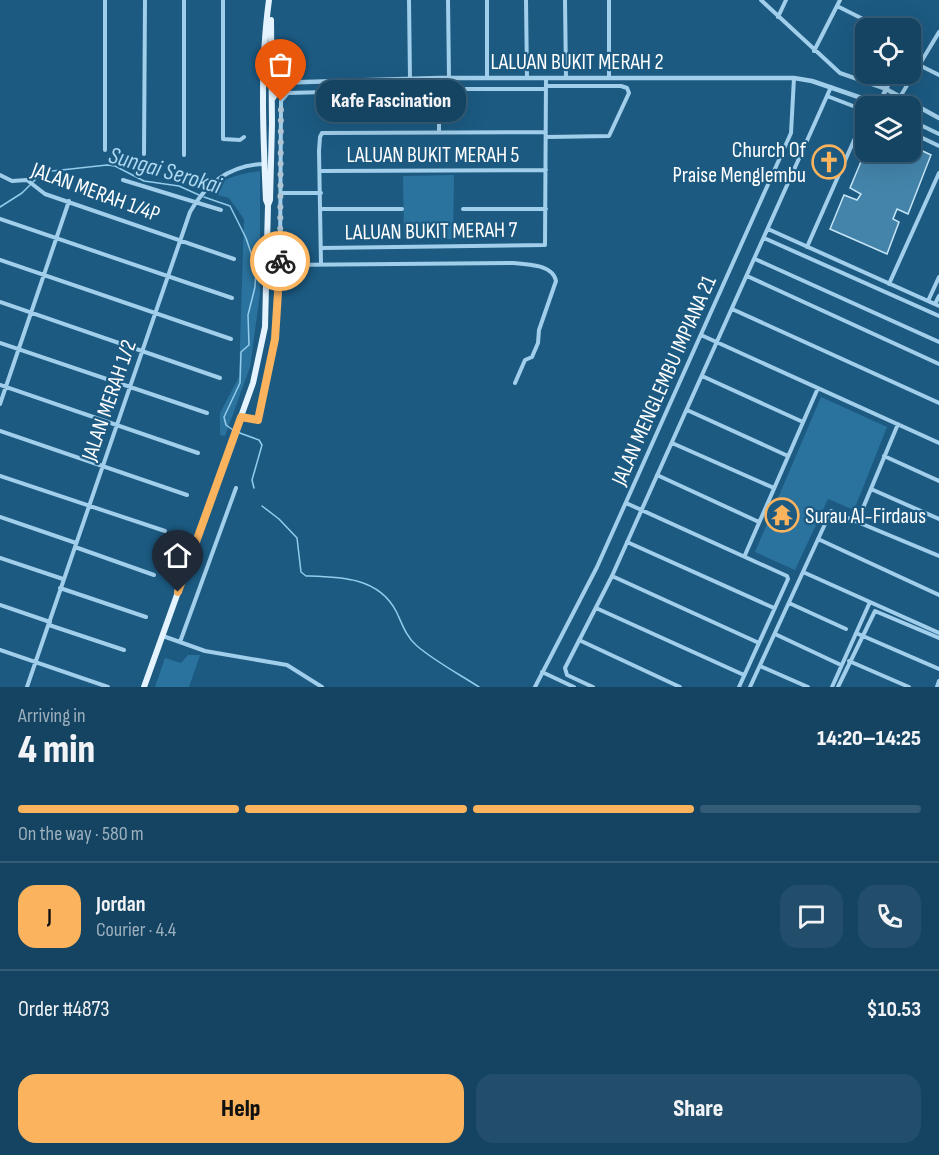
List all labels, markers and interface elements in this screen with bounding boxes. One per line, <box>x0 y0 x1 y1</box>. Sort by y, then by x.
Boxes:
map controls <box>855 18 921 162</box>
button: locate <box>855 18 921 84</box>
pin <box>255 39 306 101</box>
icon: bag <box>264 48 297 81</box>
street label: LALUAN BUKIT MERAH 2 <box>490 49 664 76</box>
callout: Kafe Fascination <box>317 80 467 122</box>
text: Kafe Fascination <box>331 89 451 113</box>
button: layers <box>855 96 921 162</box>
place label: Church Of Praise Menglembu <box>672 137 807 189</box>
water label: Sungai Serokai <box>105 141 225 201</box>
street label: LALUAN BUKIT MERAH 5 <box>347 142 520 169</box>
church icon: Church Of Praise Menglembu <box>811 144 847 180</box>
street label: JALAN MERAH 1/4P <box>27 156 163 228</box>
street label: LALUAN BUKIT MERAH 7 <box>344 216 518 247</box>
courier <box>250 231 310 291</box>
icon: bike <box>264 245 297 278</box>
street label: JALAN MENGLEMBU IMPIANA 21 <box>606 271 723 491</box>
street label: JALAN MERAH 1/2 <box>76 336 143 465</box>
temple icon: Surau Al-Firdaus <box>764 497 800 533</box>
place label: Surau Al-Firdaus <box>805 503 926 530</box>
pin <box>152 530 203 592</box>
icon: home <box>161 539 194 572</box>
text: Arriving in <box>18 704 86 728</box>
text: 14:20–14:25 <box>817 725 921 752</box>
text: 4 min <box>18 727 95 774</box>
text: On the way · 580 m <box>18 822 144 846</box>
button: chat <box>780 885 843 948</box>
button: phone <box>858 885 921 948</box>
text: Jordan <box>96 891 145 918</box>
text: J <box>47 903 52 930</box>
text: Courier · 4.4 <box>96 918 176 942</box>
text: Order #4873 <box>18 996 110 1023</box>
text: $10.53 <box>867 996 921 1023</box>
button: Help <box>18 1074 464 1143</box>
button: Share <box>476 1074 921 1143</box>

